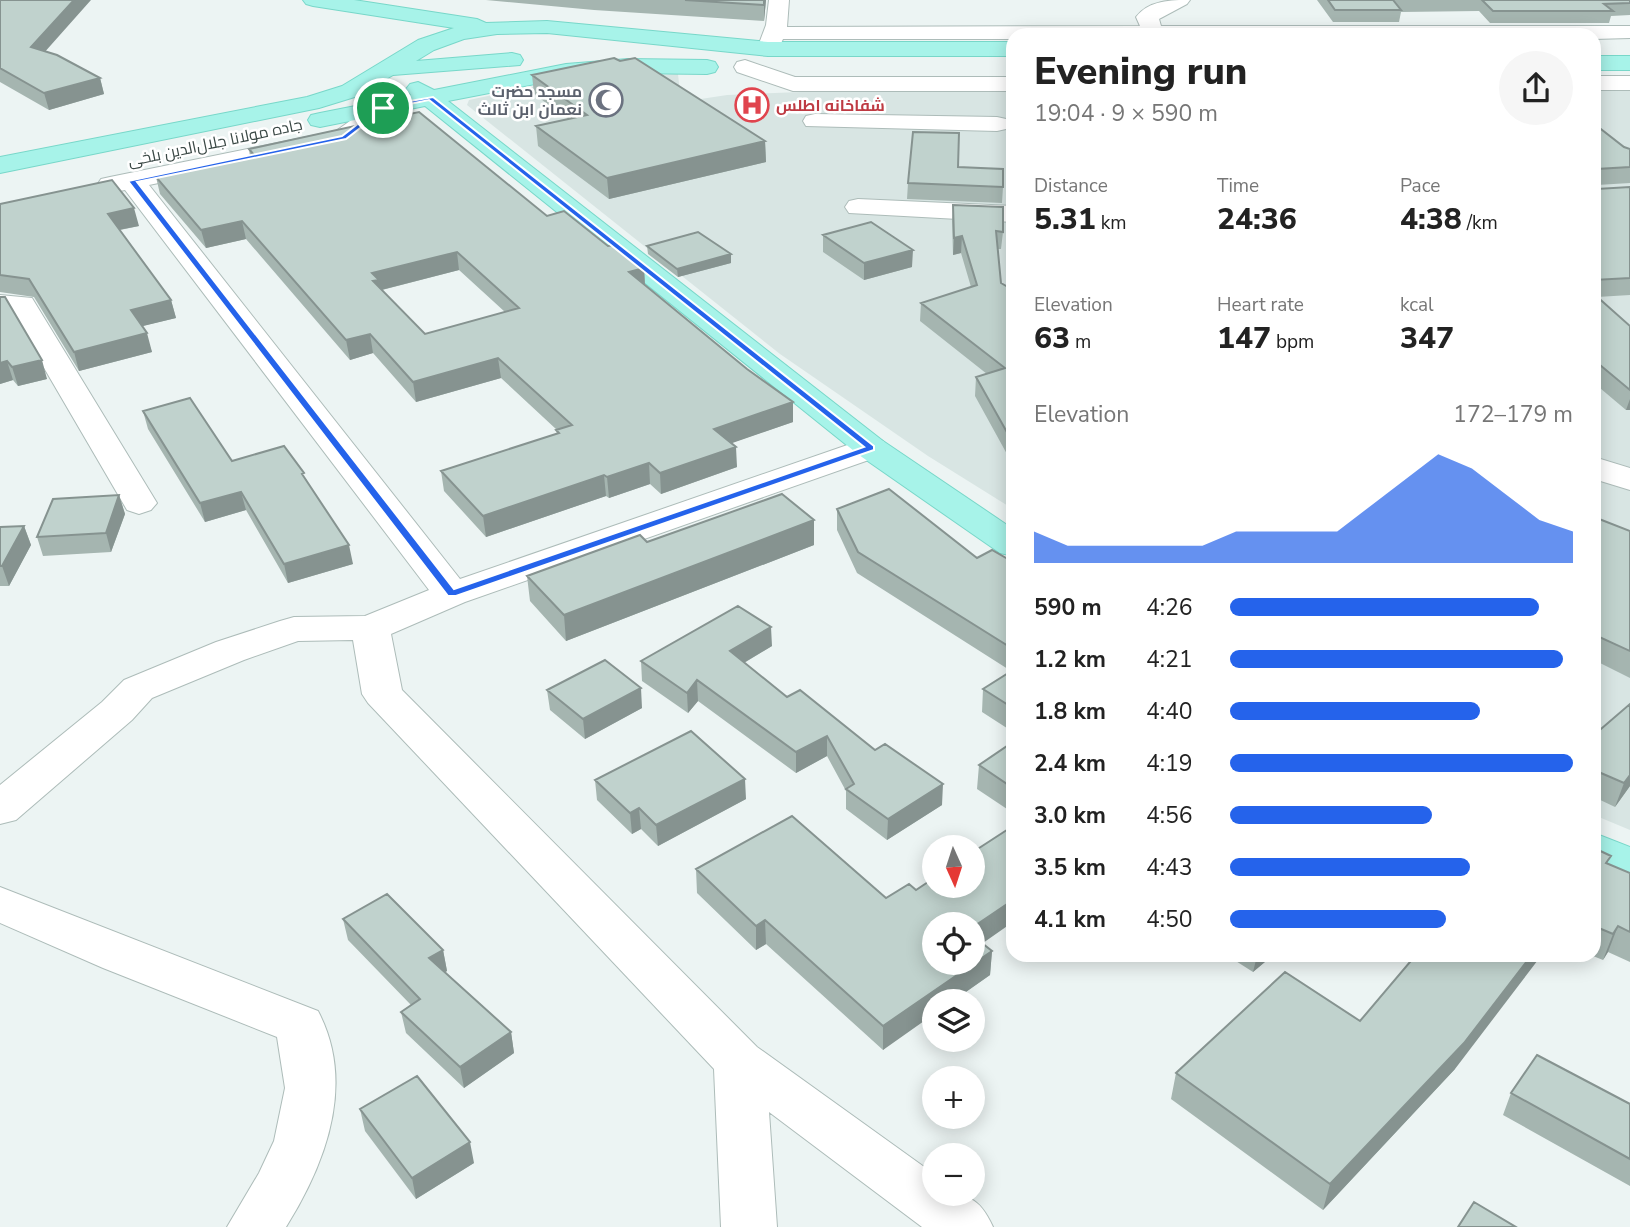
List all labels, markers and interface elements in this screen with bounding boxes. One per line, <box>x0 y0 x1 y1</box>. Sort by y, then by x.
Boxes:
text: Evening run <box>1034 46 1247 97</box>
button: share <box>1499 51 1573 125</box>
pin <box>353 78 413 138</box>
place label: مسجد حضرت نعمان ابن ثالث <box>478 81 582 121</box>
mosque icon: مسجد حضرت نعمان ابن ثالث <box>587 81 625 119</box>
hospital icon: شفاخانه اطلس <box>733 86 771 124</box>
icon: arrive <box>364 89 402 127</box>
place label: شفاخانه اطلس <box>776 95 885 117</box>
text: 19:04 · 9 × 590 m <box>1034 98 1218 129</box>
street label: جاده مولانا جلال‌الدین بلخی <box>126 114 304 172</box>
text: Distance <box>1034 173 1108 199</box>
text: Time <box>1217 173 1259 199</box>
text: Pace <box>1400 173 1440 199</box>
text: 5.31 <box>1034 199 1096 240</box>
text: 24:36 <box>1217 199 1297 240</box>
text: 4:38 <box>1400 199 1462 240</box>
text: km <box>1096 210 1126 236</box>
text: /km <box>1462 210 1498 236</box>
text: Elevation <box>1034 292 1113 318</box>
text: Heart rate <box>1217 292 1304 318</box>
text: kcal <box>1400 292 1434 318</box>
text: 63 <box>1034 318 1070 359</box>
text: 147 <box>1217 318 1271 359</box>
text: 347 <box>1400 318 1454 359</box>
text: m <box>1070 329 1091 355</box>
text: bpm <box>1271 329 1314 355</box>
text: Elevation <box>1034 399 1129 430</box>
text: 172–179 m <box>1453 399 1573 430</box>
text: 590 m <box>1034 592 1102 623</box>
text: 4:26 <box>1146 592 1193 623</box>
text: 1.2 km <box>1034 644 1106 675</box>
text: 4:21 <box>1146 644 1193 675</box>
text: 1.8 km <box>1034 696 1106 727</box>
text: 4:40 <box>1146 696 1193 727</box>
text: 2.4 km <box>1034 748 1106 779</box>
text: 4:19 <box>1146 748 1193 779</box>
text: 3.0 km <box>1034 800 1106 831</box>
text: 4:56 <box>1146 800 1193 831</box>
north arrow <box>922 835 985 898</box>
map controls <box>922 835 985 1206</box>
text: 3.5 km <box>1034 852 1106 883</box>
text: 4:43 <box>1146 852 1193 883</box>
text: 4.1 km <box>1034 904 1106 935</box>
text: 4:50 <box>1146 904 1193 935</box>
button: locate <box>922 912 985 975</box>
button: layers <box>922 989 985 1052</box>
button: + <box>922 1066 985 1129</box>
button: − <box>922 1143 985 1206</box>

